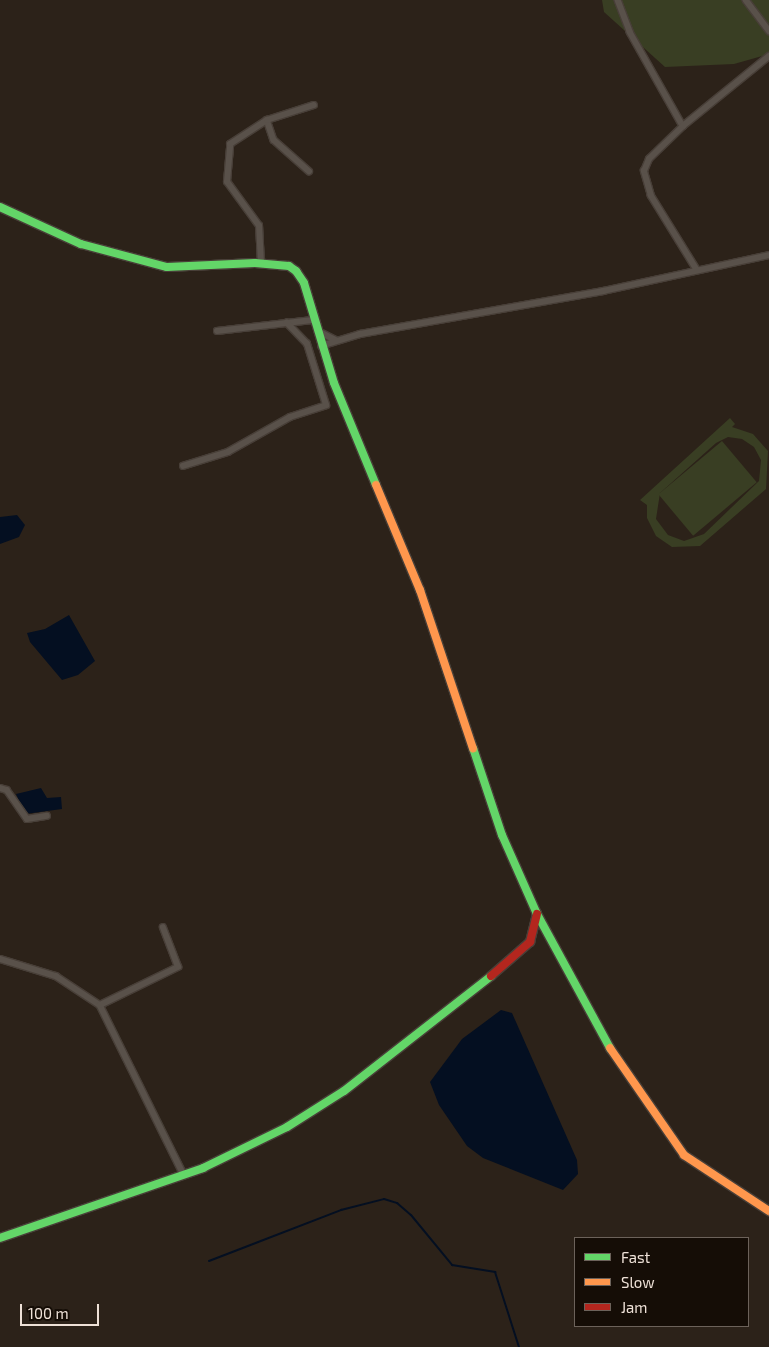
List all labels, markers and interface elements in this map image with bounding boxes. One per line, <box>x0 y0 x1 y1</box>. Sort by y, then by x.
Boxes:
legend <box>574 1237 749 1327</box>
text: Fast <box>621 1248 650 1266</box>
text: Slow <box>621 1273 655 1291</box>
scale bar <box>22 1294 101 1326</box>
text: Jam <box>621 1298 647 1316</box>
text: 100 m <box>28 1304 69 1322</box>

